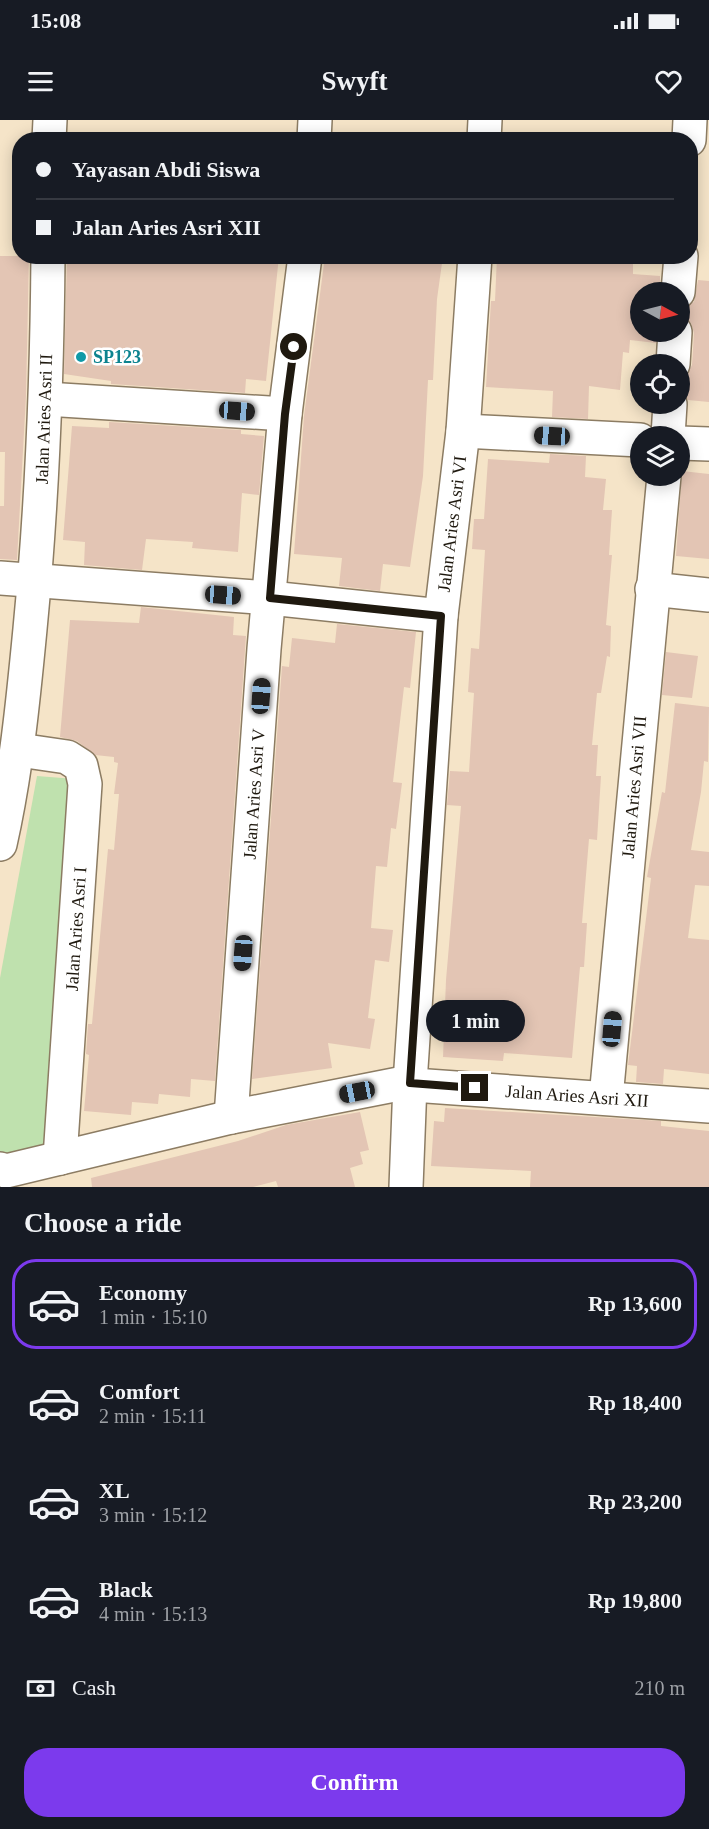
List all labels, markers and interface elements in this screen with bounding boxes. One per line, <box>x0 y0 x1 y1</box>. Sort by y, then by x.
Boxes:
text: 15:08 <box>30 8 81 33</box>
icon: menu <box>24 65 57 98</box>
icon: heart <box>652 65 685 98</box>
text: Swyft <box>322 66 388 96</box>
text: Yayasan Abdi Siswa <box>72 157 260 182</box>
text: Jalan Aries Asri XII <box>72 215 261 240</box>
north arrow <box>630 282 690 342</box>
map controls <box>630 282 690 486</box>
route start <box>280 333 307 360</box>
place label: SP123 <box>93 347 141 367</box>
marker: SP123 <box>74 350 88 364</box>
street label: Jalan Aries Asri II <box>32 353 56 485</box>
button: locate <box>630 354 690 414</box>
car <box>218 401 256 421</box>
car <box>534 426 570 446</box>
button: layers <box>630 426 690 486</box>
street label: Jalan Aries Asri VI <box>434 455 470 593</box>
car <box>204 585 242 605</box>
car <box>251 677 271 715</box>
street label: Jalan Aries Asri VII <box>618 715 650 859</box>
street label: Jalan Aries Asri V <box>239 728 269 860</box>
street label: Jalan Aries Asri I <box>62 866 90 992</box>
car <box>233 934 253 972</box>
callout: 1 min <box>426 1001 524 1043</box>
text: 1 min <box>451 1010 500 1032</box>
car <box>601 1010 623 1048</box>
route end <box>461 1074 488 1101</box>
car <box>338 1080 376 1104</box>
street label: Jalan Aries Asri XII <box>505 1081 649 1111</box>
text: Choose a ride <box>24 1208 182 1238</box>
icon: car <box>27 1277 81 1331</box>
text: Economy <box>99 1280 187 1305</box>
text: Rp 13,600 <box>588 1291 682 1316</box>
text: 1 min · 15:10 <box>99 1306 207 1328</box>
icon: car <box>27 1376 81 1430</box>
text: Comfort <box>99 1379 180 1404</box>
text: Rp 18,400 <box>588 1390 682 1415</box>
text: 2 min · 15:11 <box>99 1405 207 1427</box>
icon: car <box>27 1475 81 1529</box>
text: XL <box>99 1478 130 1503</box>
text: Rp 23,200 <box>588 1489 682 1514</box>
text: 3 min · 15:12 <box>99 1504 207 1526</box>
icon: car <box>27 1574 81 1628</box>
text: Black <box>99 1577 153 1602</box>
text: Rp 19,800 <box>588 1588 682 1613</box>
text: 4 min · 15:13 <box>99 1603 207 1625</box>
icon: cash <box>24 1672 57 1705</box>
text: Cash <box>72 1675 116 1700</box>
text: 210 m <box>634 1677 685 1699</box>
button: Confirm <box>24 1748 685 1817</box>

